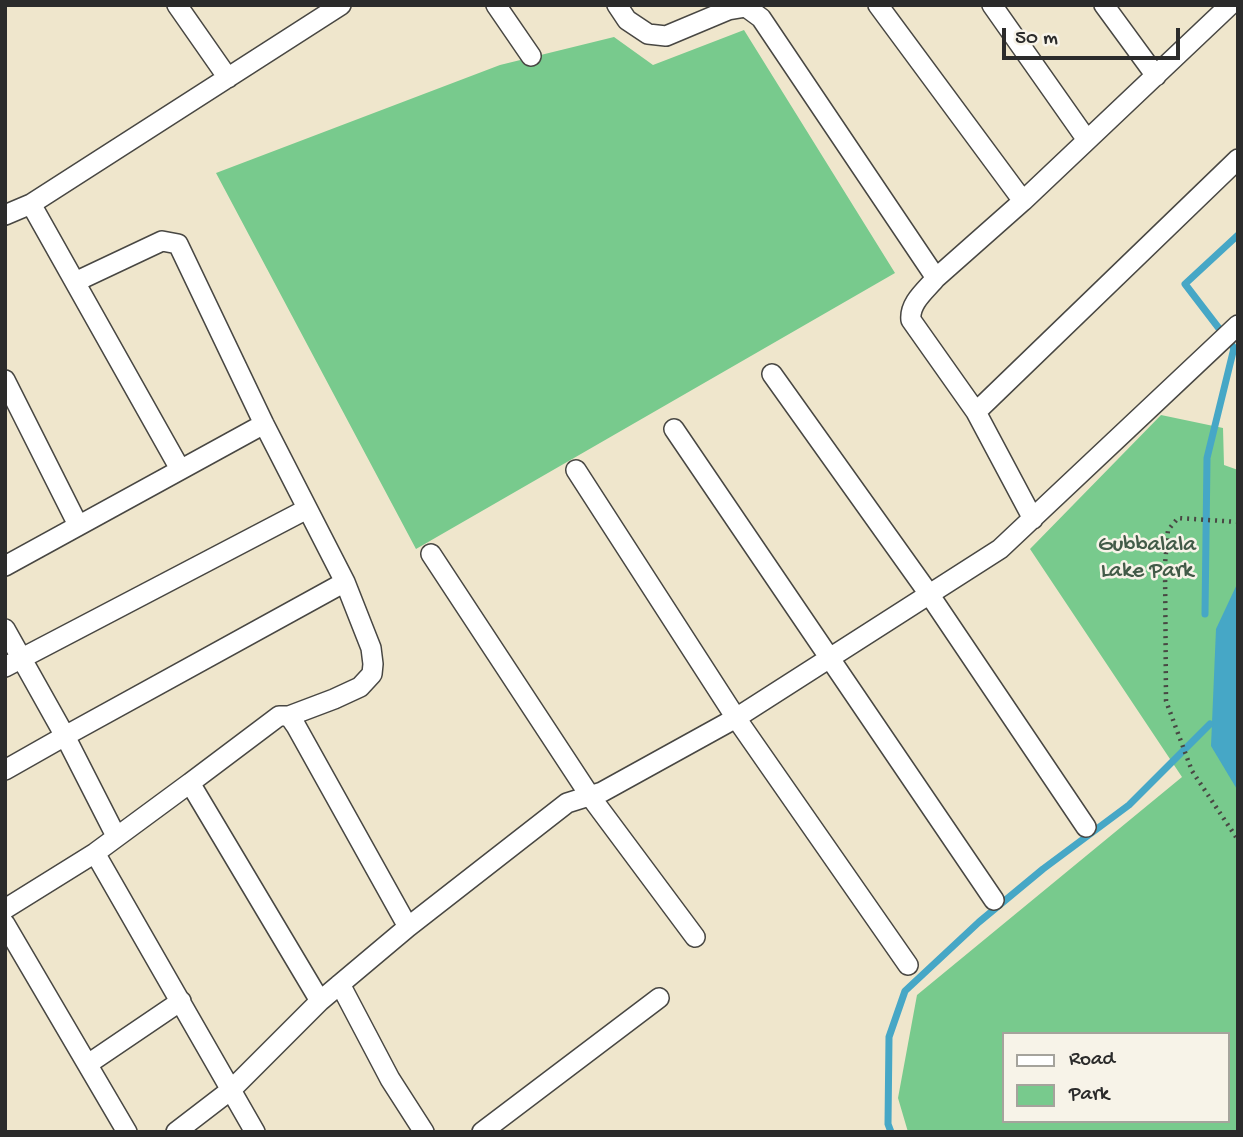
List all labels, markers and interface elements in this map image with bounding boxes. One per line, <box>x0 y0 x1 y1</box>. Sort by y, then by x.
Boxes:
scale bar <box>1005 14 1184 58</box>
text: 50 m <box>1015 27 1058 52</box>
park label: Gubbalala Lake Park <box>1098 532 1196 586</box>
legend <box>1002 1032 1229 1123</box>
text: Road <box>1069 1048 1115 1073</box>
text: Park <box>1069 1083 1109 1108</box>

